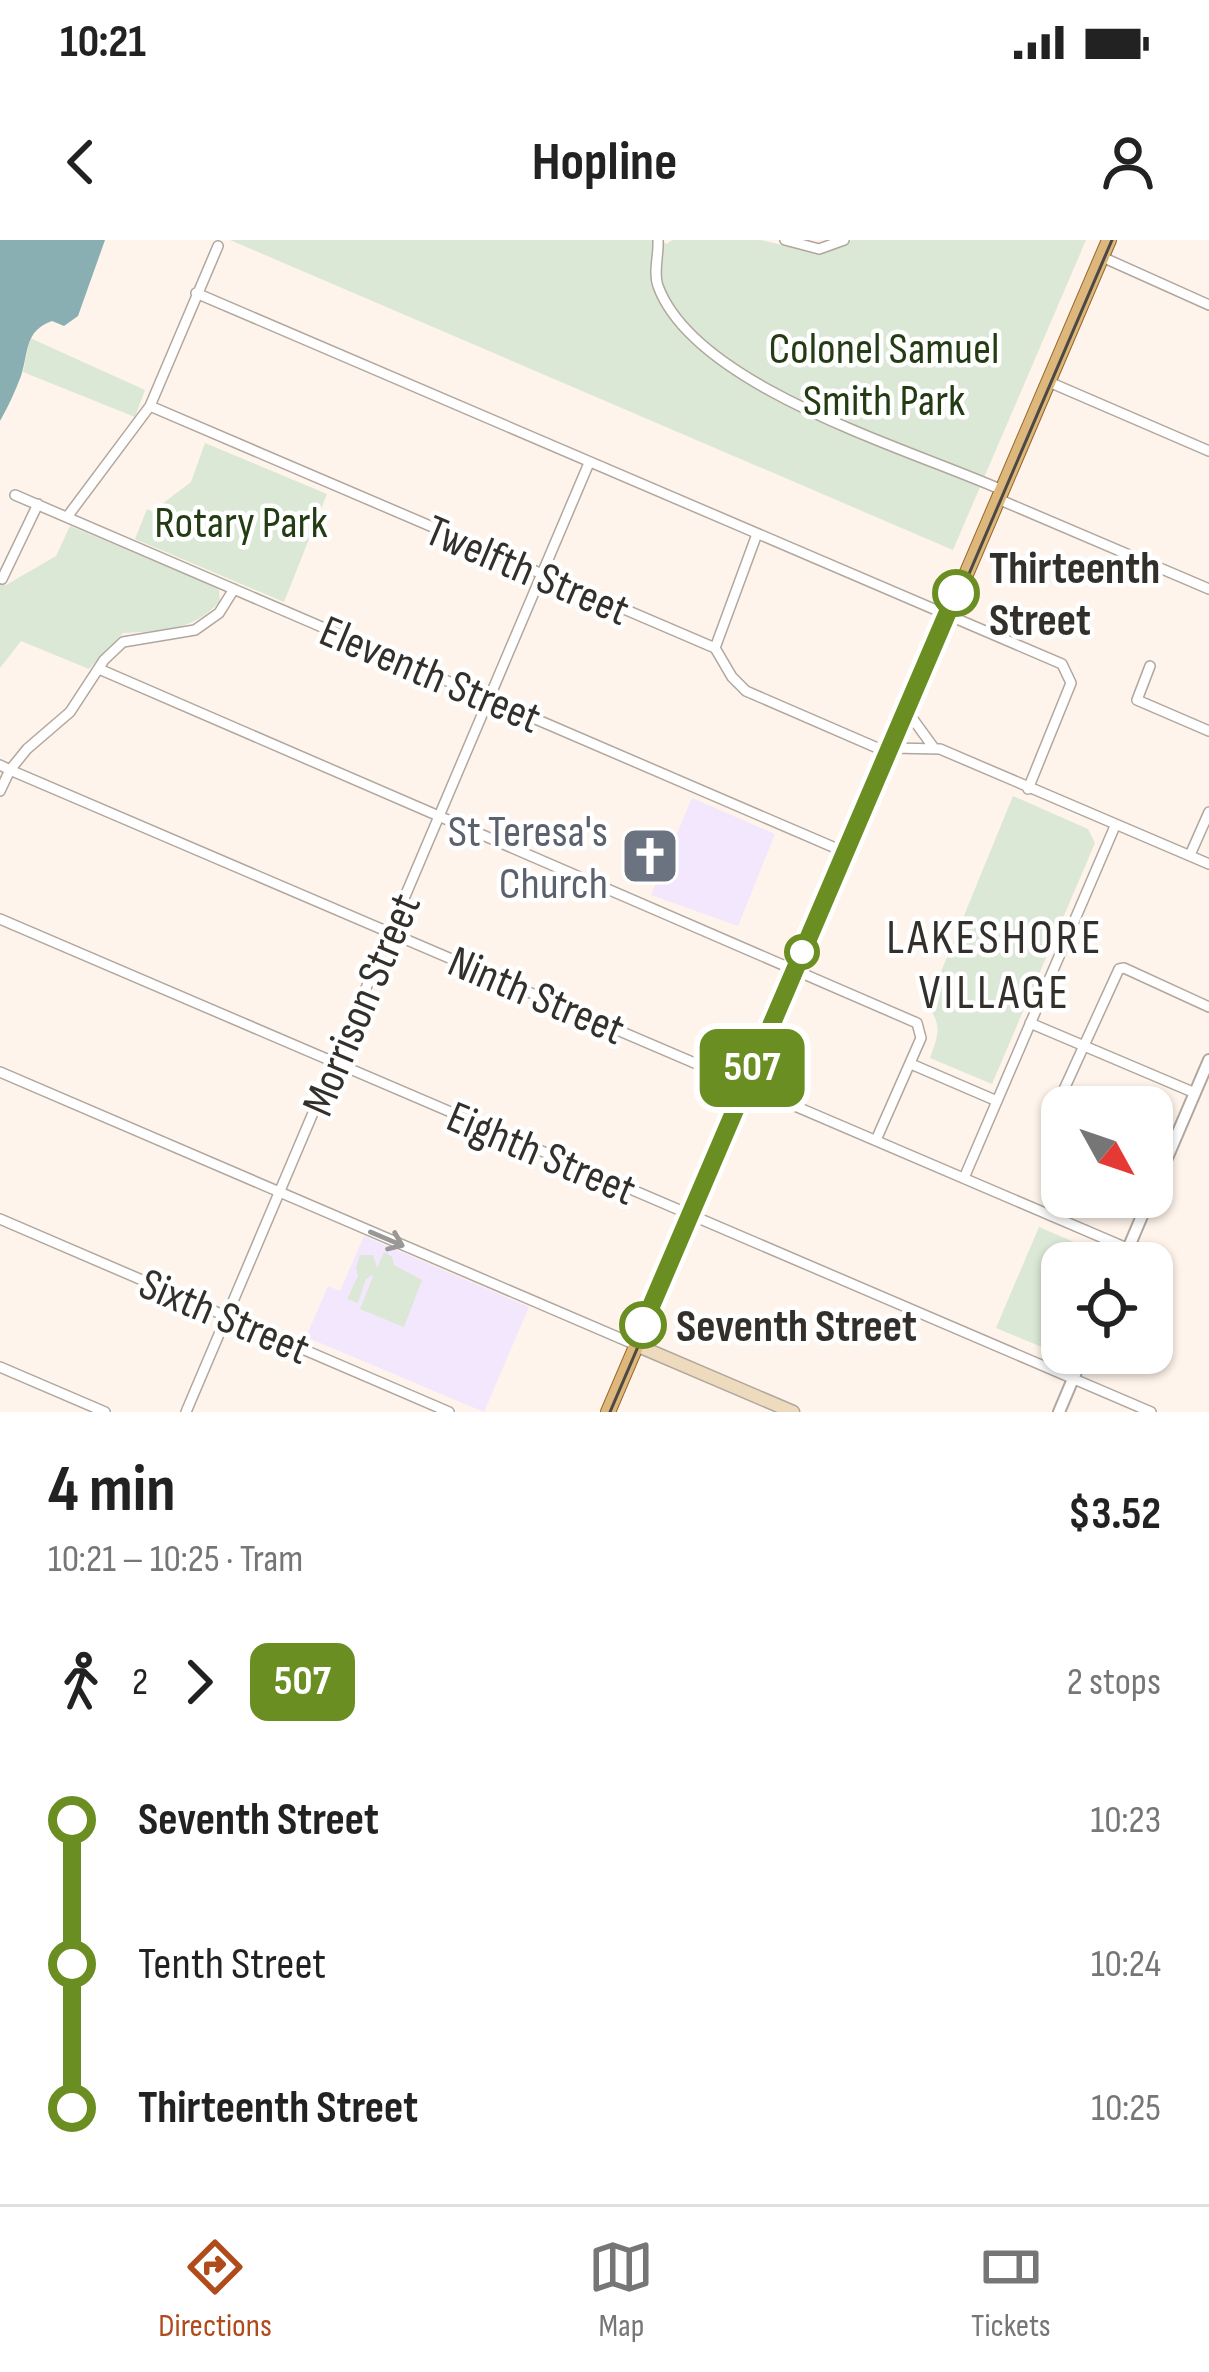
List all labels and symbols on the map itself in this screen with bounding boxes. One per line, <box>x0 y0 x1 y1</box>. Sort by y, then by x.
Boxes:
park label: Colonel Samuel Smith Park <box>769 322 999 429</box>
park label: Rotary Park <box>154 496 328 551</box>
street label: Twelfth Street <box>417 504 637 639</box>
place label: Thirteenth Street <box>989 542 1160 649</box>
marker: Thirteenth Street <box>934 571 978 615</box>
street label: Eleventh Street <box>311 604 549 746</box>
place label: St Teresa's Church <box>448 805 608 912</box>
church icon: St Teresa's Church <box>619 825 681 887</box>
street label: Morrison Street <box>291 886 434 1124</box>
district label: LAKESHORE VILLAGE <box>886 910 1104 1022</box>
street label: Ninth Street <box>440 935 632 1058</box>
unlabelled marker <box>786 936 818 968</box>
line badge: 507 <box>683 1029 821 1107</box>
north arrow <box>1041 1086 1173 1218</box>
street label: Eighth Street <box>438 1090 644 1219</box>
one-way arrow <box>368 1229 404 1251</box>
street label: Sixth Street <box>131 1257 317 1378</box>
place label: Seventh Street <box>676 1300 917 1355</box>
marker: Seventh Street <box>621 1303 665 1347</box>

